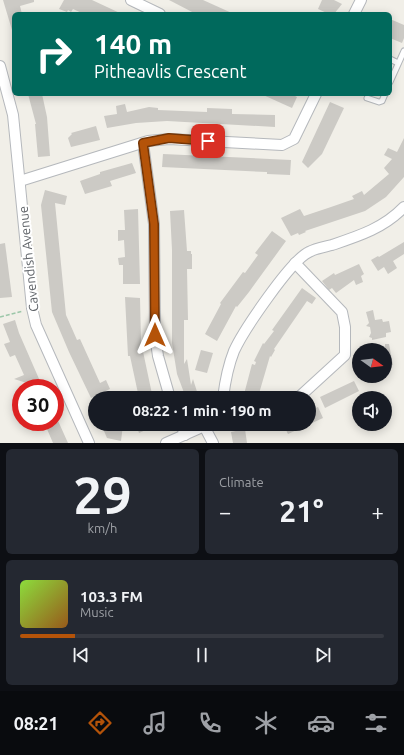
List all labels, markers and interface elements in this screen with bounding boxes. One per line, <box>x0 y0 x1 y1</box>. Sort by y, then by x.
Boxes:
icon: right <box>28 28 80 80</box>
text: 140 m <box>94 28 172 59</box>
text: Pitheavlis Crescent <box>94 61 247 81</box>
pin <box>191 124 225 158</box>
icon: arrive <box>197 130 219 152</box>
street label: Cavendish Avenue <box>15 205 41 313</box>
position arrow <box>134 314 176 356</box>
north arrow <box>352 343 392 383</box>
map controls <box>352 343 392 431</box>
speed limit sign: 30 <box>12 379 64 431</box>
button: sound <box>352 391 392 431</box>
text: 08:22 · 1 min · 190 m <box>133 402 271 419</box>
text: 29 <box>73 466 132 524</box>
text: Climate <box>219 475 264 489</box>
text: 21° <box>279 494 324 528</box>
text: − <box>219 499 231 524</box>
text: + <box>372 499 384 524</box>
text: km/h <box>87 521 118 535</box>
text: 103.3 FM <box>80 588 143 605</box>
text: Music <box>80 605 114 619</box>
icon: previous <box>70 644 92 666</box>
icon: pause <box>191 644 213 666</box>
icon: next <box>312 644 334 666</box>
icon: directions <box>86 709 114 737</box>
icon: music <box>141 709 169 737</box>
icon: phone <box>196 709 224 737</box>
icon: climate <box>252 709 280 737</box>
icon: car <box>307 709 335 737</box>
icon: filters <box>362 709 390 737</box>
text: 08:21 <box>14 713 59 733</box>

